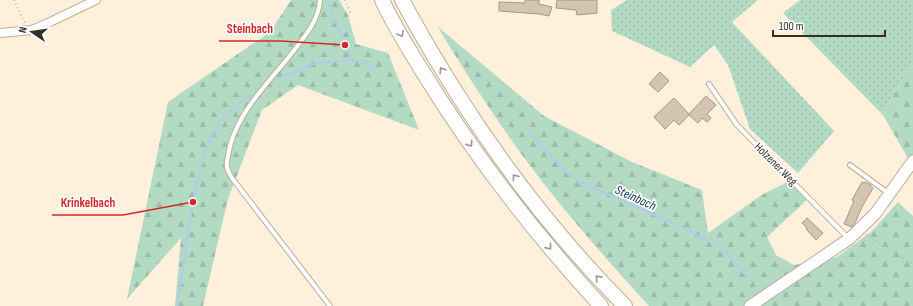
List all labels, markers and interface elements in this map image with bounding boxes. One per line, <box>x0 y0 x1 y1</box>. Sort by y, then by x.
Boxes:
north arrow <box>12 12 52 52</box>
scale bar <box>773 12 885 38</box>
callout: Steinbach <box>219 16 281 41</box>
text: 100 m <box>779 19 804 34</box>
text: Steinbach <box>227 21 273 37</box>
text: N <box>16 25 30 34</box>
one-way arrow <box>396 30 403 37</box>
one-way arrow <box>440 67 447 74</box>
one-way arrow <box>465 140 473 147</box>
street label: Holzener Weg <box>751 140 800 189</box>
one-way arrow <box>513 175 520 182</box>
water label: Steinbach <box>613 182 659 214</box>
callout: Krinkelbach <box>52 190 123 215</box>
text: Krinkelbach <box>61 195 115 211</box>
one-way arrow <box>544 243 551 250</box>
one-way arrow <box>596 275 603 282</box>

